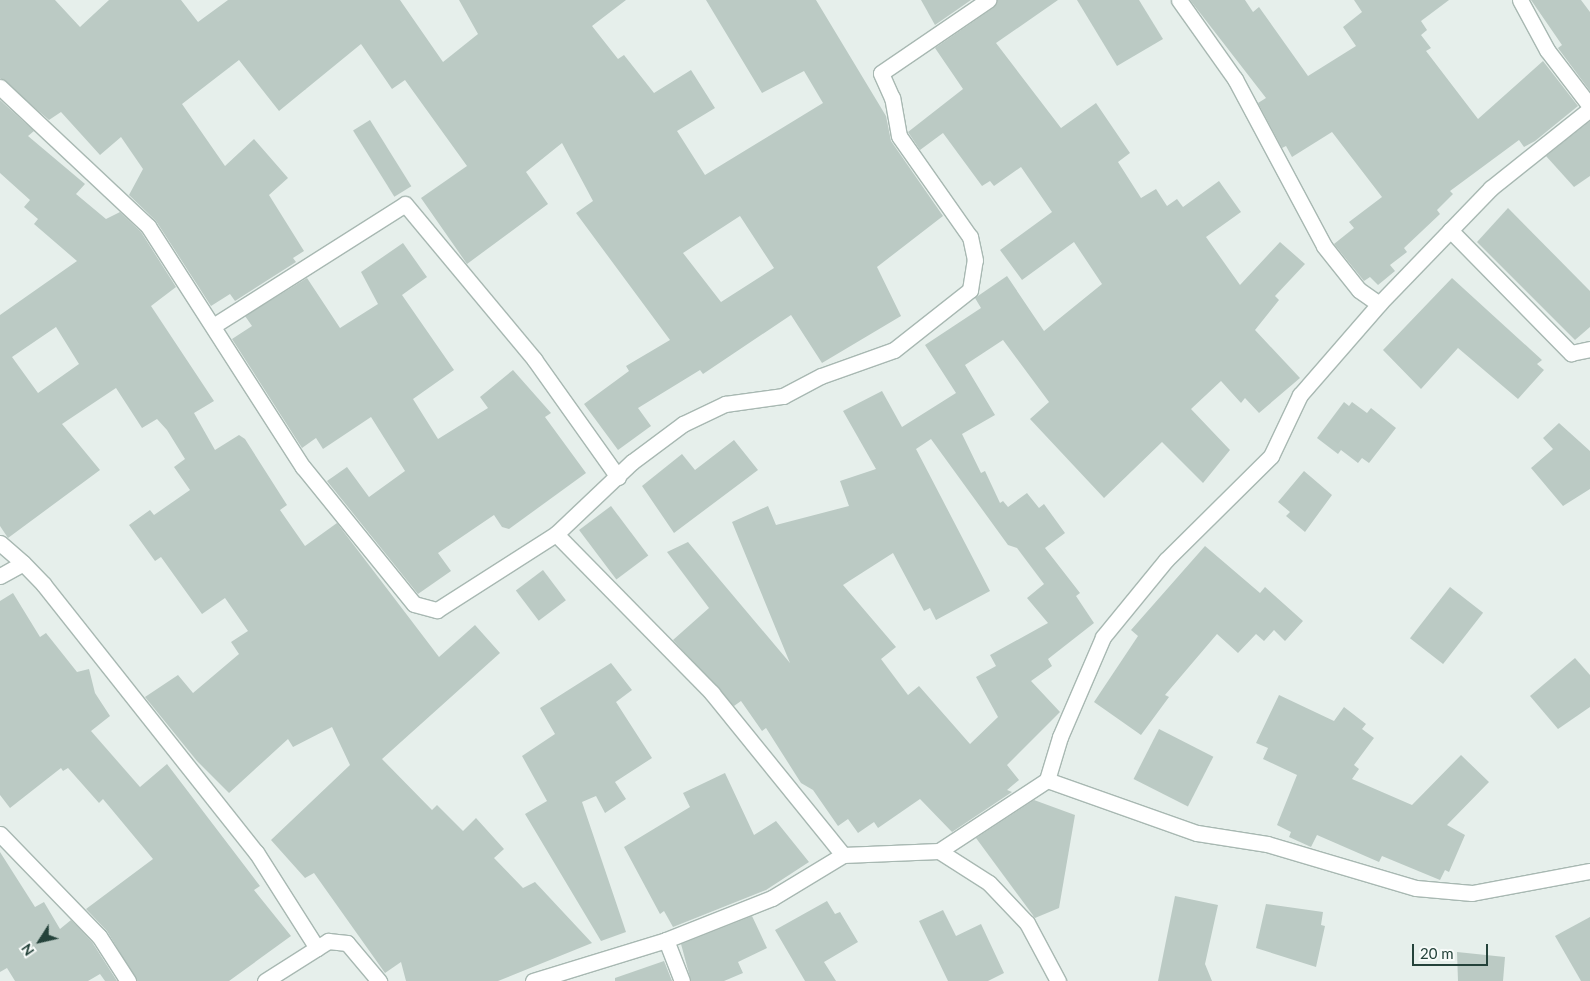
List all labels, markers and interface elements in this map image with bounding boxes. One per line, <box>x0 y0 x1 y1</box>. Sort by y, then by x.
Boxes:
north arrow <box>15 916 65 966</box>
scale bar <box>1415 934 1491 966</box>
text: N <box>17 941 37 959</box>
text: 20 m <box>1420 944 1454 962</box>

